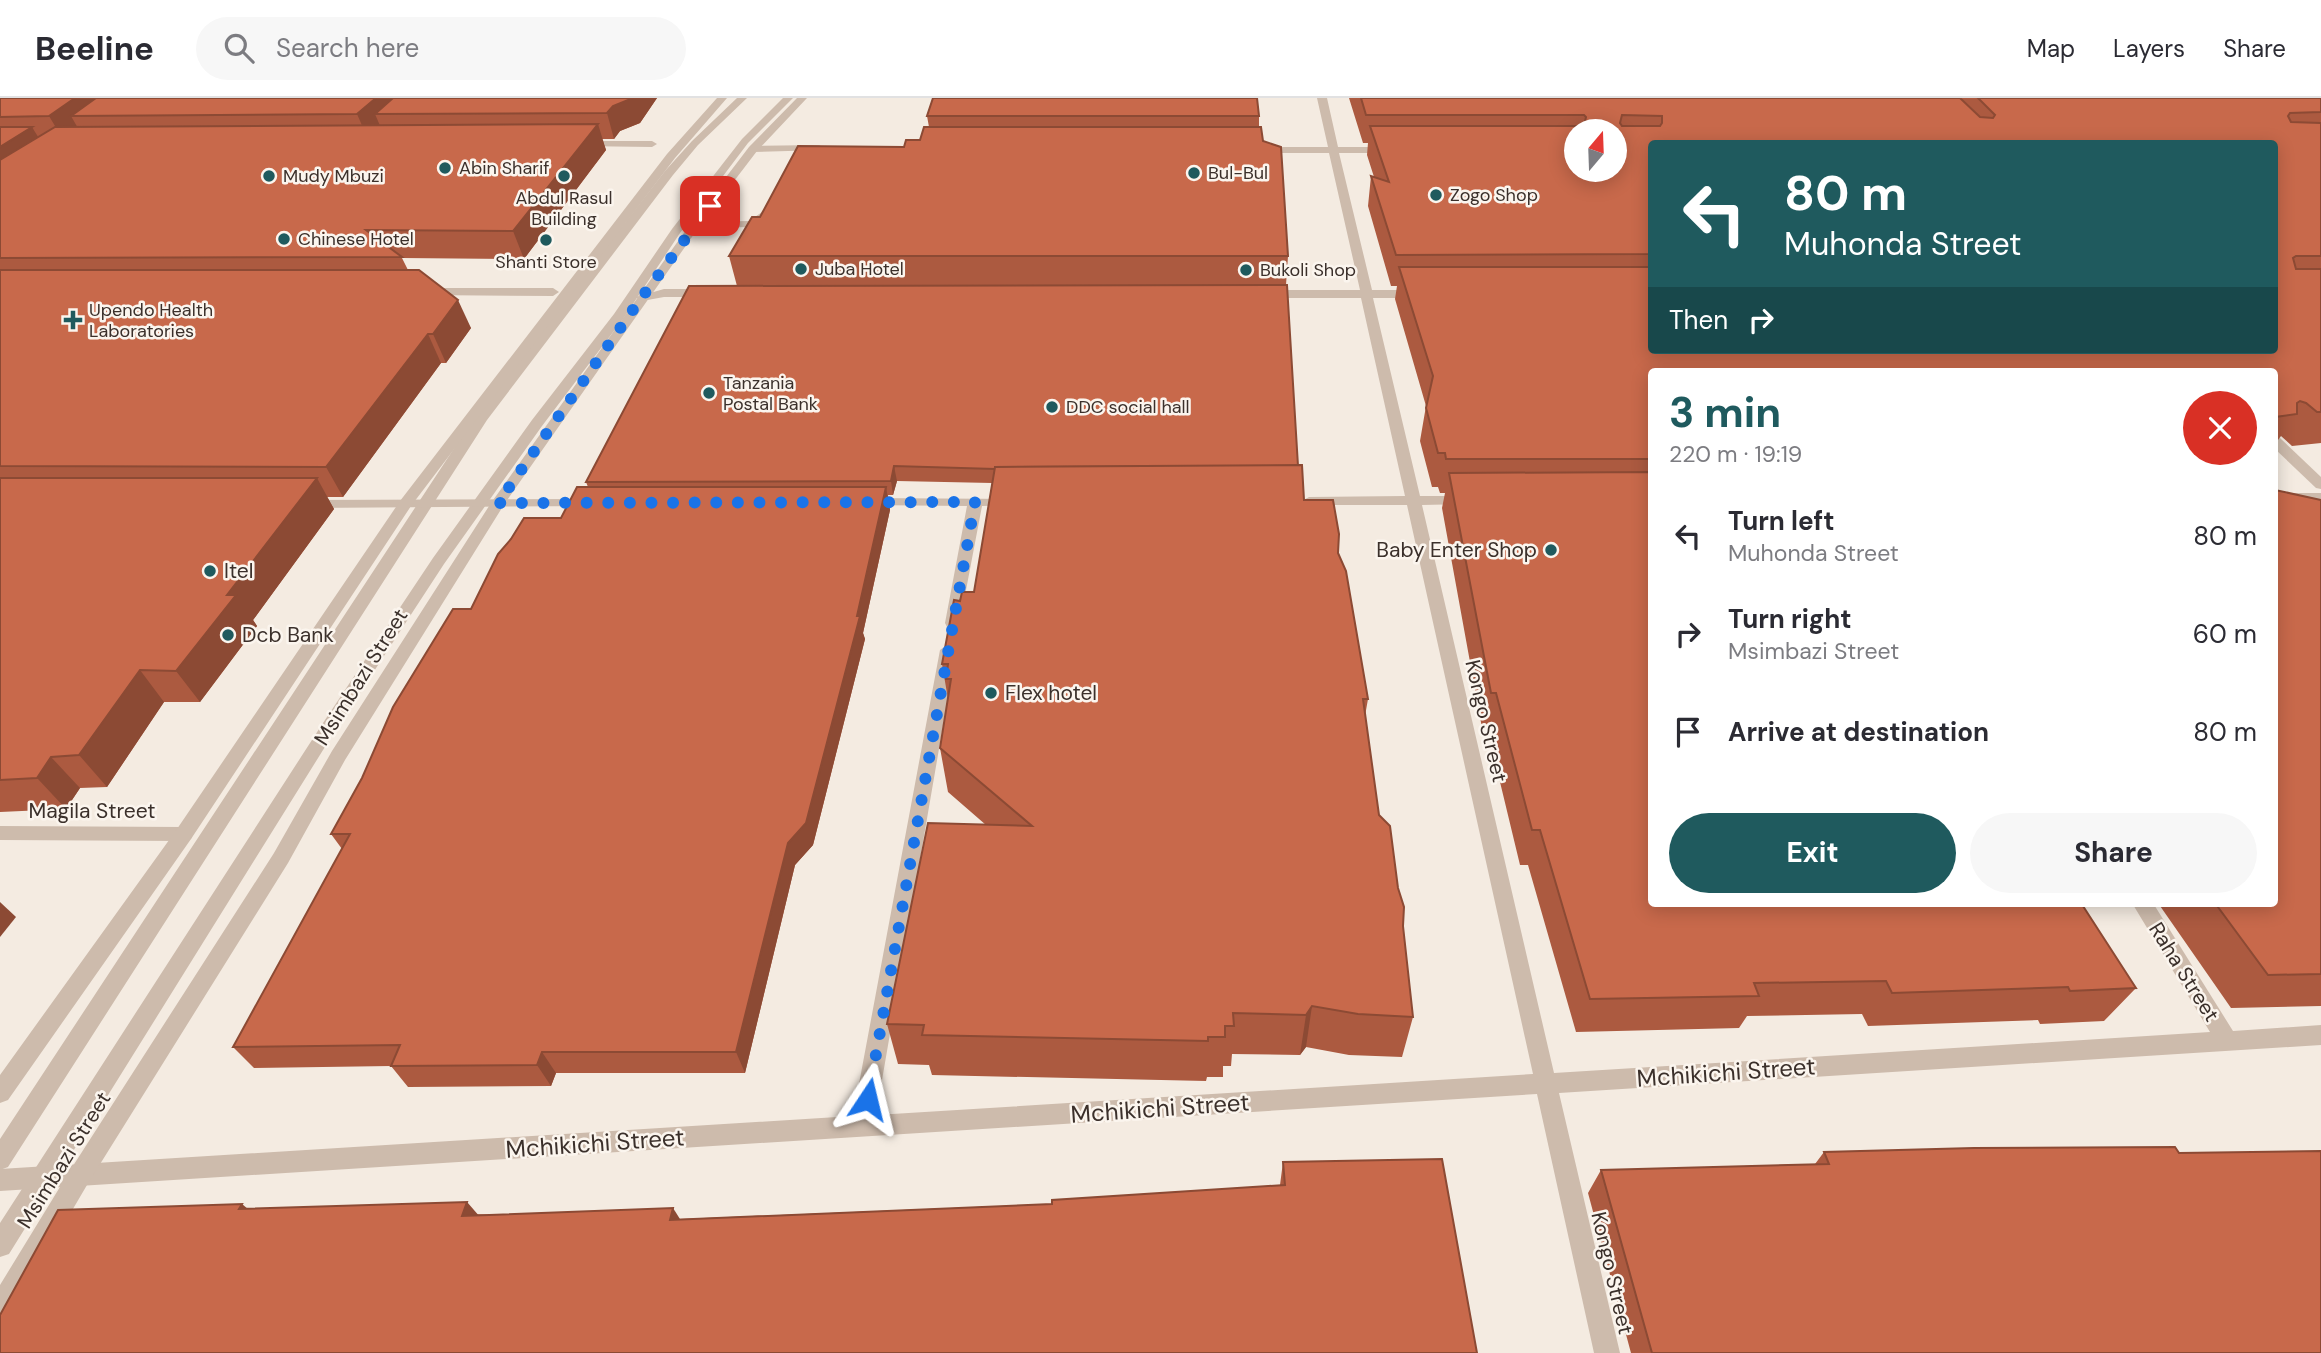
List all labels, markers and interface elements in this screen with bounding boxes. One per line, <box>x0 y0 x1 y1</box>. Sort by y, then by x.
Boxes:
search box <box>196 17 686 80</box>
text: Beeline <box>35 27 154 70</box>
icon: search <box>220 29 258 67</box>
text: Search here <box>276 31 419 65</box>
text: Map <box>2027 33 2075 64</box>
text: Layers <box>2113 33 2185 64</box>
text: Share <box>2223 33 2286 64</box>
north arrow <box>1564 119 1628 182</box>
map controls <box>1564 119 1627 182</box>
place label: Abin Sharif <box>459 156 549 180</box>
marker: Abin Sharif <box>437 160 453 176</box>
place label: Bul-Bul <box>1208 161 1268 185</box>
text: 80 m <box>1784 161 1907 225</box>
place label: Mudy Mbuzi <box>283 164 384 188</box>
marker: Bul-Bul <box>1186 165 1202 181</box>
marker: Mudy Mbuzi <box>261 168 277 184</box>
marker: Abdul Rasul Building <box>556 168 572 184</box>
icon: left <box>1669 168 1760 259</box>
pin <box>680 176 740 236</box>
place label: Zogo Shop <box>1450 183 1538 207</box>
place label: Abdul Rasul Building <box>515 186 613 231</box>
icon: arrive <box>691 187 729 225</box>
marker: Zogo Shop <box>1428 187 1444 203</box>
text: Muhonda Street <box>1784 223 2022 265</box>
place label: Chinese Hotel <box>298 227 414 251</box>
marker: Chinese Hotel <box>276 231 292 247</box>
marker: Shanti Store <box>538 232 554 248</box>
place label: Shanti Store <box>495 250 597 274</box>
place label: Juba Hotel <box>815 257 904 281</box>
place label: Bukoli Shop <box>1260 258 1356 282</box>
marker: Juba Hotel <box>793 261 809 277</box>
marker: Bukoli Shop <box>1238 262 1254 278</box>
place label: Upendo Health Laboratories <box>89 298 213 343</box>
icon: right <box>1742 301 1780 339</box>
text: Then <box>1669 303 1728 337</box>
marker: Upendo Health Laboratories <box>63 310 83 330</box>
place label: Tanzania Postal Bank <box>723 371 818 416</box>
marker: Tanzania Postal Bank <box>701 385 717 401</box>
text: 3 min <box>1669 385 1781 440</box>
button: close <box>2183 391 2257 465</box>
place label: DDC social hall <box>1066 395 1190 419</box>
marker: DDC social hall <box>1044 399 1060 415</box>
text: 220 m · 19:19 <box>1669 439 1802 469</box>
text: Turn left <box>1728 504 1835 538</box>
icon: left <box>1669 517 1707 555</box>
text: 80 m <box>2193 519 2257 553</box>
place label: Baby Enter Shop <box>1376 536 1537 564</box>
text: Muhonda Street <box>1728 538 1899 568</box>
marker: Baby Enter Shop <box>1543 542 1559 558</box>
place label: Itel <box>224 557 253 585</box>
marker: Itel <box>202 563 218 579</box>
text: Turn right <box>1728 602 1852 636</box>
street label: Msimbazi Street <box>308 603 414 751</box>
icon: right <box>1669 615 1707 653</box>
text: 60 m <box>2193 617 2257 651</box>
place label: Dcb Bank <box>242 621 334 649</box>
marker: Dcb Bank <box>220 627 236 643</box>
text: Msimbazi Street <box>1728 636 1899 666</box>
street label: Kongo Street <box>1458 657 1514 785</box>
place label: Flex hotel <box>1005 679 1097 707</box>
marker: Flex hotel <box>983 685 999 701</box>
icon: arrive <box>1669 713 1707 751</box>
text: Arrive at destination <box>1728 715 1989 749</box>
text: 80 m <box>2193 715 2257 749</box>
street label: Magila Street <box>28 797 156 825</box>
button: Exit <box>1669 813 1956 893</box>
button: Share <box>1970 813 2257 893</box>
street label: Raha Street <box>2142 917 2226 1027</box>
street label: Mchikichi Street <box>1636 1050 1816 1094</box>
position arrow <box>831 1062 905 1136</box>
street label: Msimbazi Street <box>11 1086 117 1234</box>
street label: Mchikichi Street <box>1070 1086 1250 1130</box>
street label: Mchikichi Street <box>505 1121 685 1165</box>
street label: Kongo Street <box>1584 1209 1640 1337</box>

